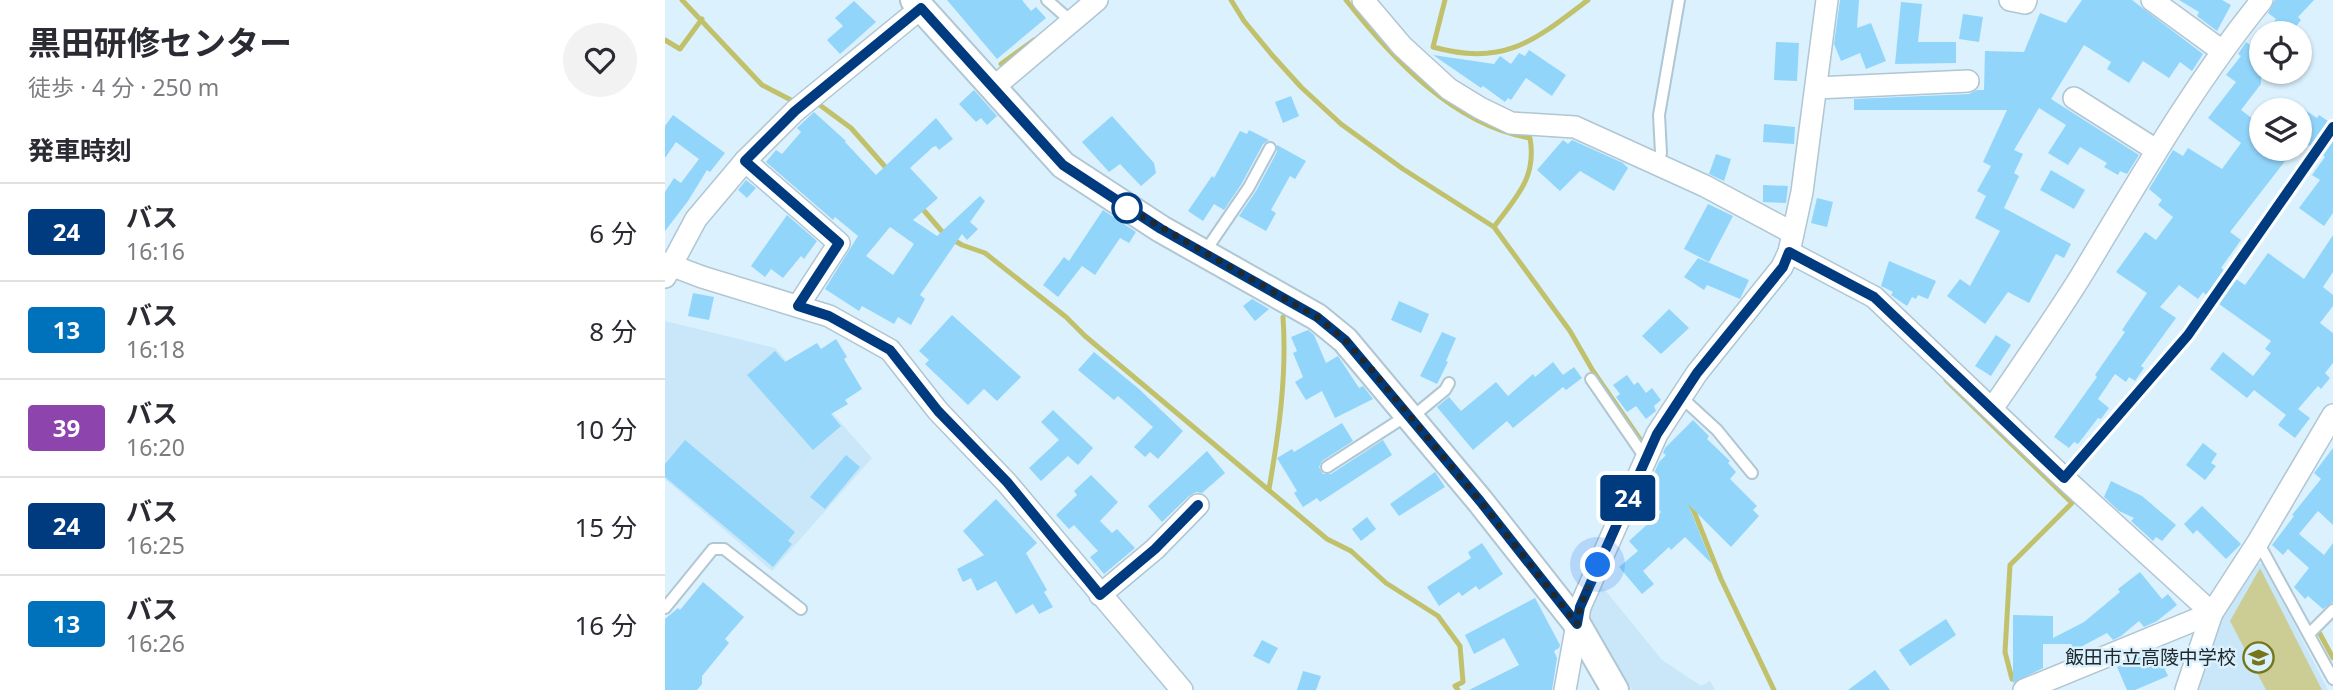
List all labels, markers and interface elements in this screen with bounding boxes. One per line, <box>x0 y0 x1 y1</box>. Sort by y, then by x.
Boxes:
text: 黒田研修センター <box>28 20 292 65</box>
map controls <box>2249 21 2312 161</box>
button: locate <box>2249 21 2312 84</box>
button: heart <box>563 23 637 97</box>
text: 徒歩 · 4 分 · 250 m <box>28 71 219 103</box>
button: layers <box>2249 98 2312 161</box>
text: 発車時刻 <box>28 132 132 168</box>
unlabelled marker <box>1112 193 1142 223</box>
text: バス <box>126 199 178 235</box>
text: 24 <box>53 215 80 248</box>
text: 6 分 <box>589 215 637 251</box>
text: 16:16 <box>126 235 185 267</box>
text: バス <box>126 297 178 333</box>
text: 13 <box>53 313 80 346</box>
text: 8 分 <box>589 313 637 349</box>
text: 16:18 <box>126 333 185 365</box>
text: バス <box>126 395 178 431</box>
text: 39 <box>53 411 80 444</box>
text: 10 分 <box>574 411 637 447</box>
text: 16:20 <box>126 431 185 463</box>
line badge: 24 <box>1597 475 1660 521</box>
text: 24 <box>1614 481 1642 514</box>
text: バス <box>126 493 178 529</box>
text: 24 <box>53 509 80 542</box>
text: 15 分 <box>574 509 637 545</box>
text: 16:25 <box>126 529 185 561</box>
your location <box>1580 547 1615 582</box>
text: バス <box>126 591 178 627</box>
text: 13 <box>53 607 80 640</box>
text: 16 分 <box>574 607 637 643</box>
text: 16:26 <box>126 627 185 659</box>
school or university icon: 飯田市立高陵中学校 <box>2242 640 2276 674</box>
place label: 飯田市立高陵中学校 <box>2065 644 2236 670</box>

